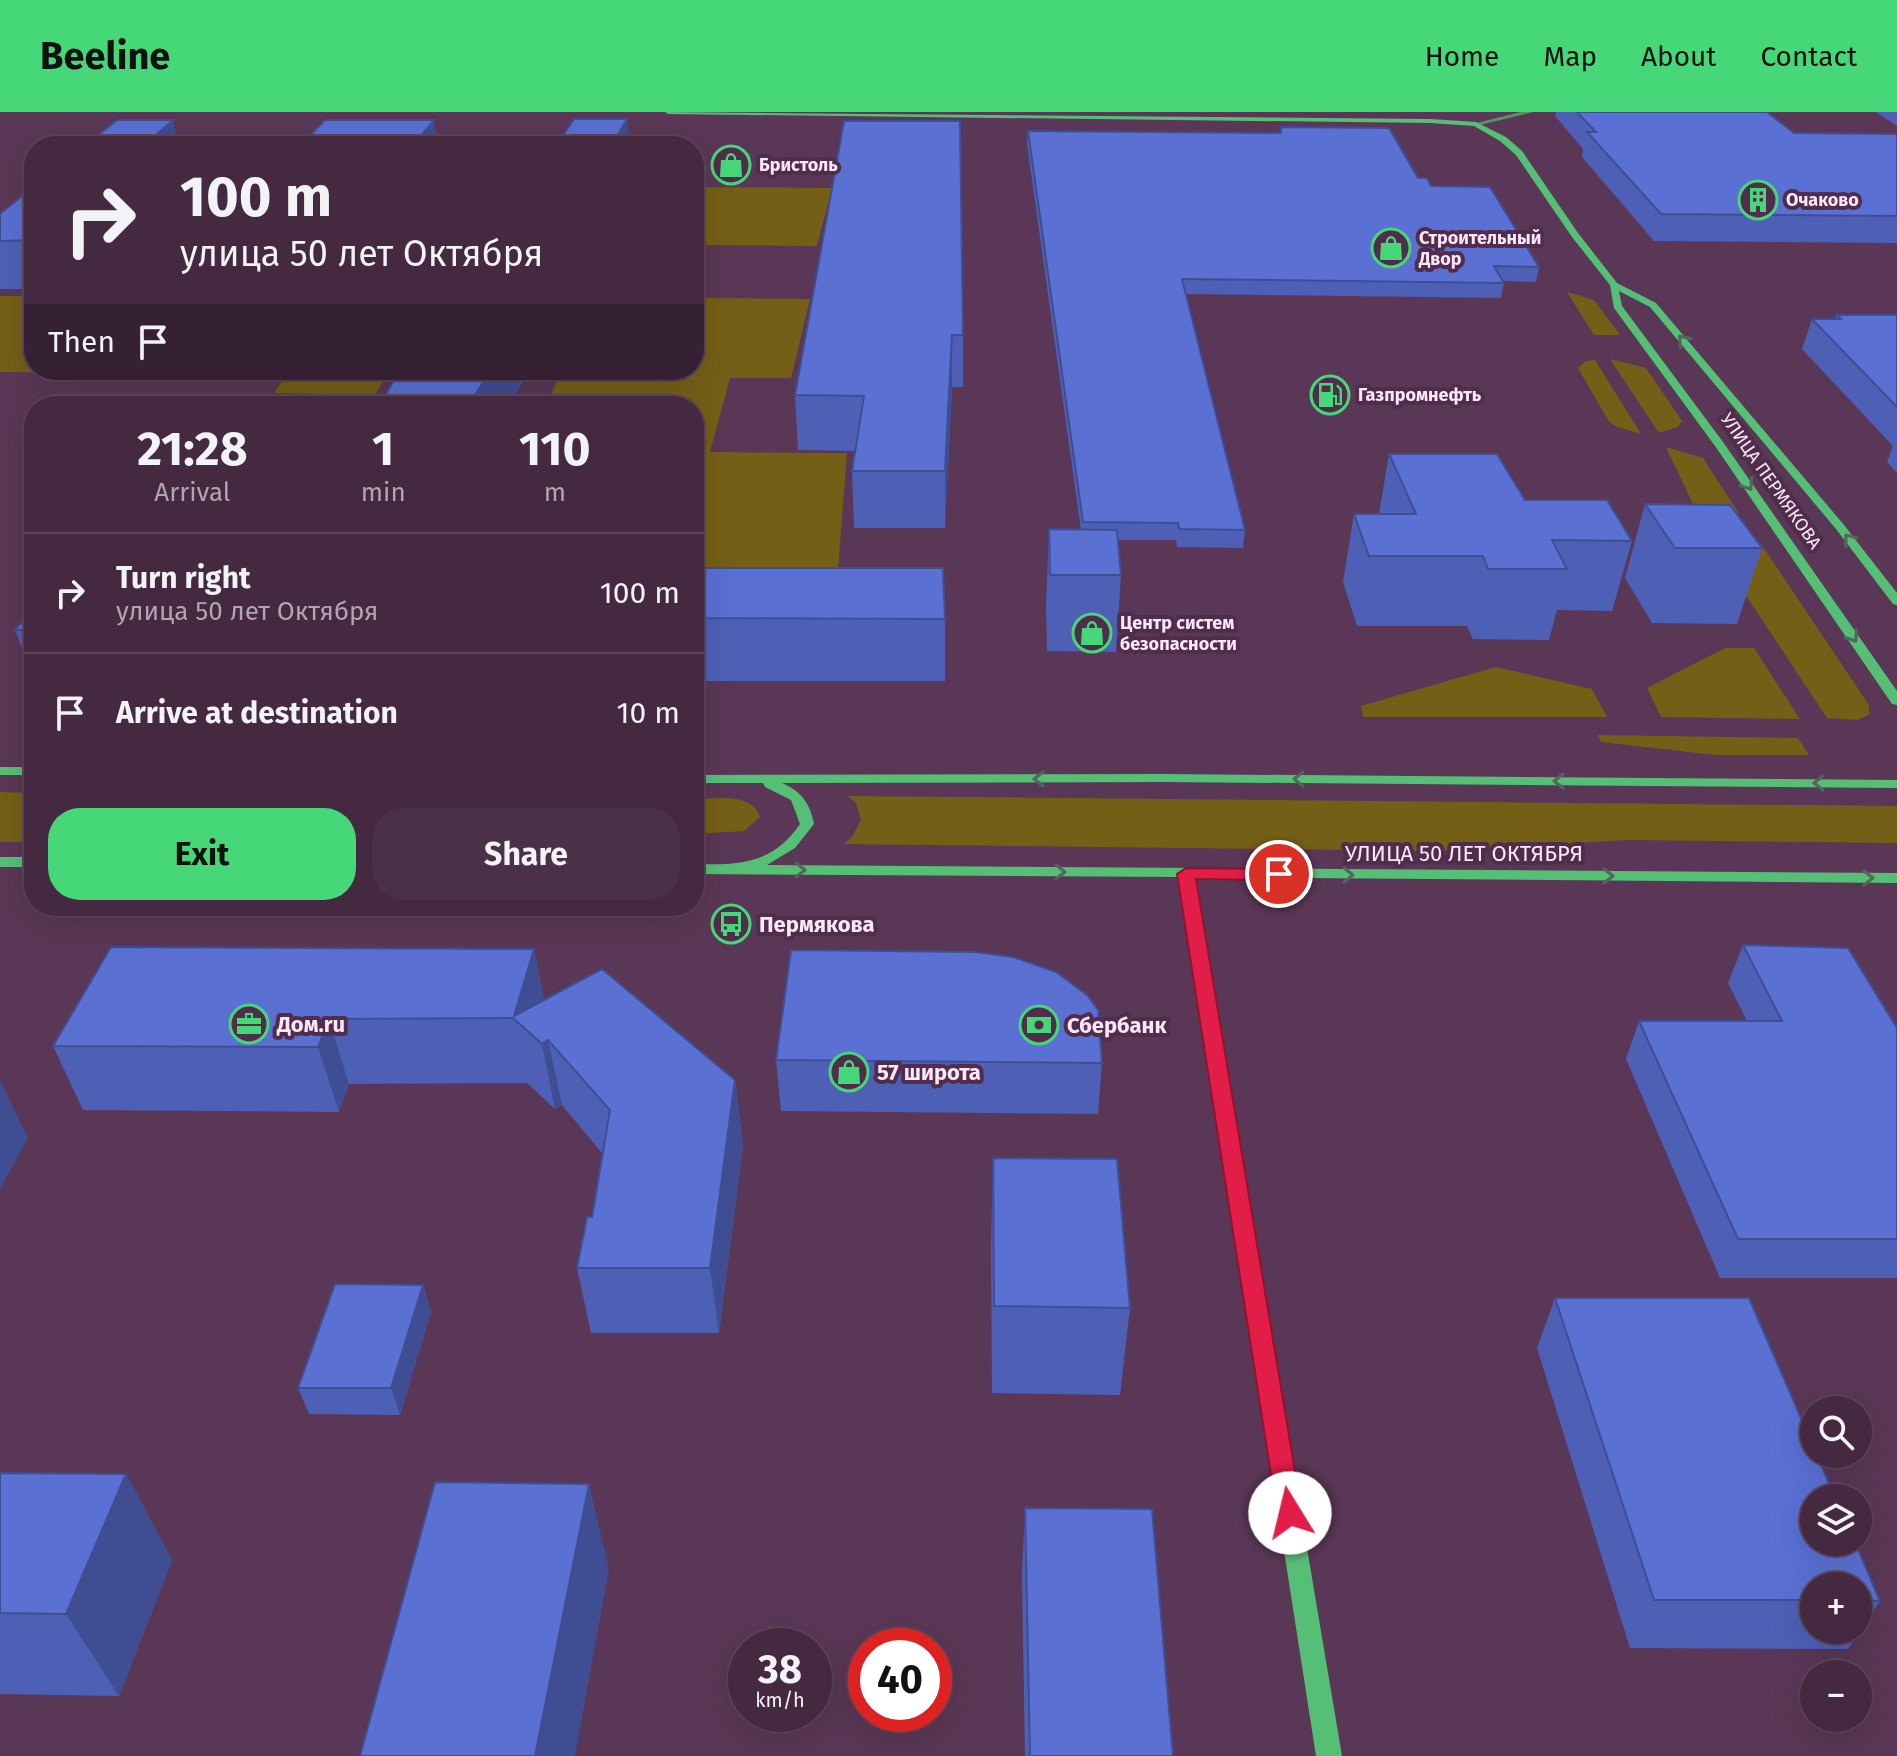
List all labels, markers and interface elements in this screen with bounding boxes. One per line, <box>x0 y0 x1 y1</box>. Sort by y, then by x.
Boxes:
text: Beeline <box>40 33 170 79</box>
text: Home <box>1425 40 1499 73</box>
text: Map <box>1543 40 1597 73</box>
text: About <box>1641 40 1716 73</box>
text: Contact <box>1760 40 1857 73</box>
shop icon: Бристоль <box>710 144 752 186</box>
place label: Бристоль <box>759 154 838 176</box>
text: 100 m <box>180 164 332 231</box>
icon: right <box>48 168 152 272</box>
building icon: Очаково <box>1737 179 1779 221</box>
place label: Очаково <box>1786 189 1859 211</box>
shop icon: Строительный Двор <box>1370 227 1412 269</box>
place label: Строительный Двор <box>1418 227 1541 270</box>
text: улица 50 лет Октября <box>180 232 543 276</box>
icon: arrive <box>131 320 175 364</box>
text: Then <box>48 324 115 360</box>
one-way arrow <box>1678 334 1693 349</box>
fuel station icon: Газпромнефть <box>1309 374 1351 416</box>
place label: Газпромнефть <box>1358 384 1482 406</box>
street label: УЛИЦА ПЕРМЯКОВА <box>1716 409 1827 554</box>
text: 21:28 <box>137 420 248 478</box>
text: 1 <box>372 420 394 478</box>
text: 110 <box>519 420 591 478</box>
text: Arrival <box>154 477 230 508</box>
text: min <box>361 477 406 508</box>
text: m <box>544 477 566 508</box>
one-way arrow <box>1738 477 1753 491</box>
one-way arrow <box>1844 534 1859 549</box>
text: Turn right <box>116 560 251 596</box>
icon: right <box>48 571 92 615</box>
text: 100 m <box>600 575 680 611</box>
text: улица 50 лет Октября <box>116 596 378 627</box>
shop icon: Центр систем безопасности <box>1071 612 1113 654</box>
place label: Центр систем безопасности <box>1120 612 1237 655</box>
one-way arrow <box>1843 628 1858 642</box>
icon: arrive <box>48 691 92 735</box>
text: Arrive at destination <box>116 695 398 731</box>
text: 10 m <box>617 695 680 731</box>
one-way arrow <box>1032 770 1045 788</box>
one-way arrow <box>1292 770 1305 788</box>
one-way arrow <box>1552 772 1565 790</box>
one-way arrow <box>1812 774 1825 792</box>
button: Exit <box>48 808 356 900</box>
button: Share <box>372 808 680 900</box>
pin <box>1245 840 1313 908</box>
street label: УЛИЦА 50 ЛЕТ ОКТЯБРЯ <box>1345 840 1583 867</box>
icon: arrive <box>1257 852 1301 896</box>
one-way arrow <box>794 861 807 879</box>
one-way arrow <box>1054 864 1067 881</box>
one-way arrow <box>1342 866 1355 884</box>
one-way arrow <box>1602 867 1615 885</box>
one-way arrow <box>1862 869 1875 887</box>
bus stop icon: Пермякова <box>710 903 752 945</box>
place label: Пермякова <box>759 911 875 938</box>
office icon: Дом.ru <box>228 1003 270 1045</box>
bank icon: Сбербанк <box>1018 1004 1060 1046</box>
place label: Дом.ru <box>276 1011 345 1038</box>
place label: Сбербанк <box>1067 1012 1167 1039</box>
shop icon: 57 широта <box>828 1051 870 1093</box>
place label: 57 широта <box>877 1059 981 1086</box>
map controls <box>1800 1396 1872 1732</box>
button: search <box>1800 1396 1872 1468</box>
position arrow <box>1248 1471 1332 1555</box>
button: layers <box>1800 1484 1872 1556</box>
button: + <box>1800 1572 1872 1644</box>
speed limit sign: 40 <box>848 1628 952 1732</box>
text: 38 <box>758 1646 802 1694</box>
button: − <box>1800 1660 1872 1732</box>
text: km/h <box>755 1688 805 1712</box>

